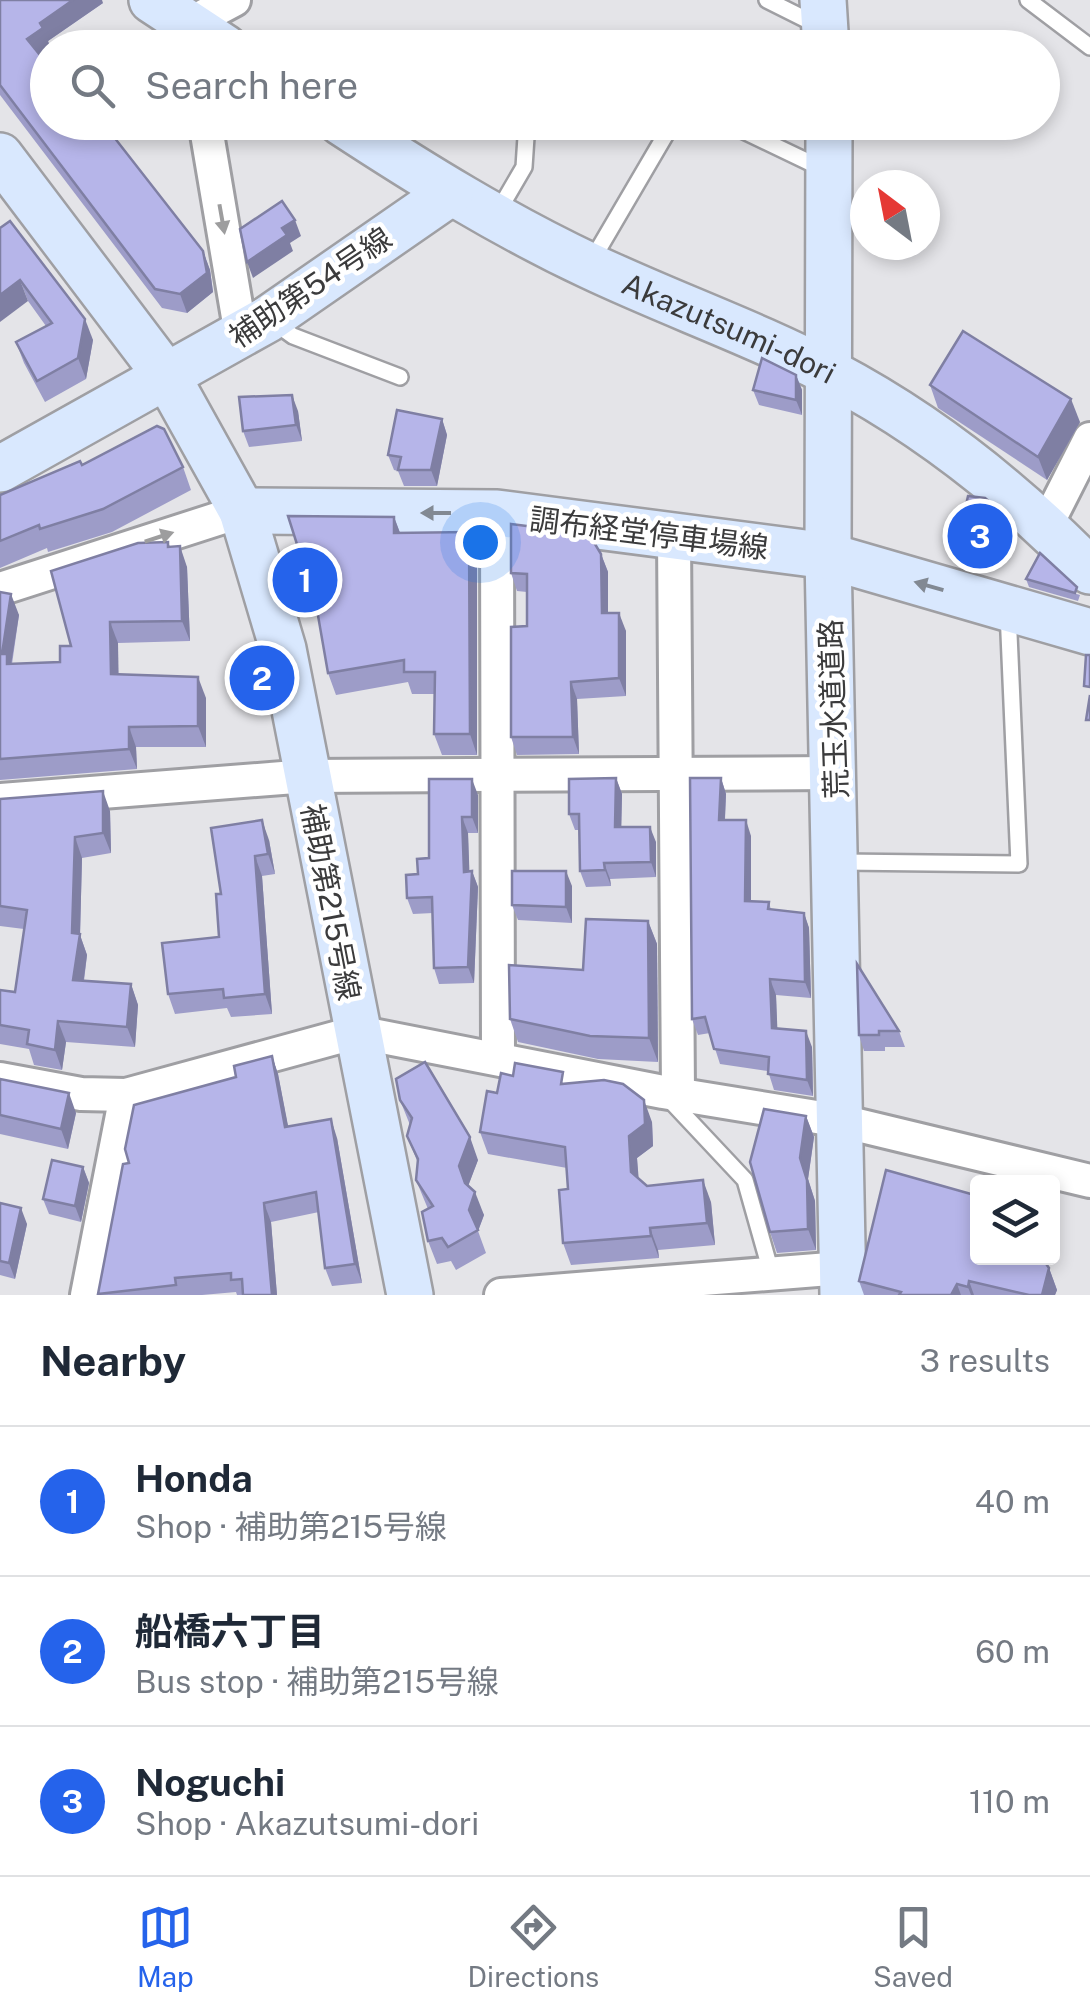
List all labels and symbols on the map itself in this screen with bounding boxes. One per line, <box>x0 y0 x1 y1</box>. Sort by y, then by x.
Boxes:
north arrow <box>850 170 940 260</box>
one-way arrow <box>215 203 230 235</box>
street label: 補助第54号線 <box>222 219 398 355</box>
street label: Akazutsumi-dori <box>617 265 842 391</box>
pin: 3 <box>948 498 1012 574</box>
street label: 調布経堂停車場線 <box>528 501 770 565</box>
one-way arrow <box>420 504 451 520</box>
your location <box>455 517 506 568</box>
one-way arrow <box>145 529 175 544</box>
pin: 1 <box>272 542 338 618</box>
one-way arrow <box>913 578 944 593</box>
street label: 荒玉水道道路 <box>812 618 854 800</box>
pin: 2 <box>230 640 294 716</box>
street label: 補助第215号線 <box>294 801 368 1003</box>

